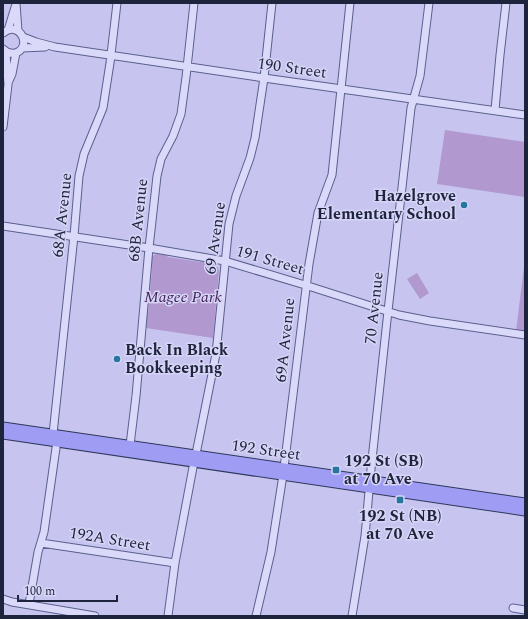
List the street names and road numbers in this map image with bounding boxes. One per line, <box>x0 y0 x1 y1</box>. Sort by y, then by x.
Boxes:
street label: 190 Street <box>256 51 329 85</box>
street label: 68A Avenue <box>46 172 78 258</box>
street label: 68B Avenue <box>122 177 154 263</box>
street label: 69 Avenue <box>198 200 232 276</box>
street label: 191 Street <box>233 239 307 281</box>
street label: 70 Avenue <box>358 271 390 345</box>
street label: 69A Avenue <box>269 297 301 383</box>
street label: 192 Street <box>230 433 303 467</box>
street label: 192A Street <box>68 521 153 557</box>

